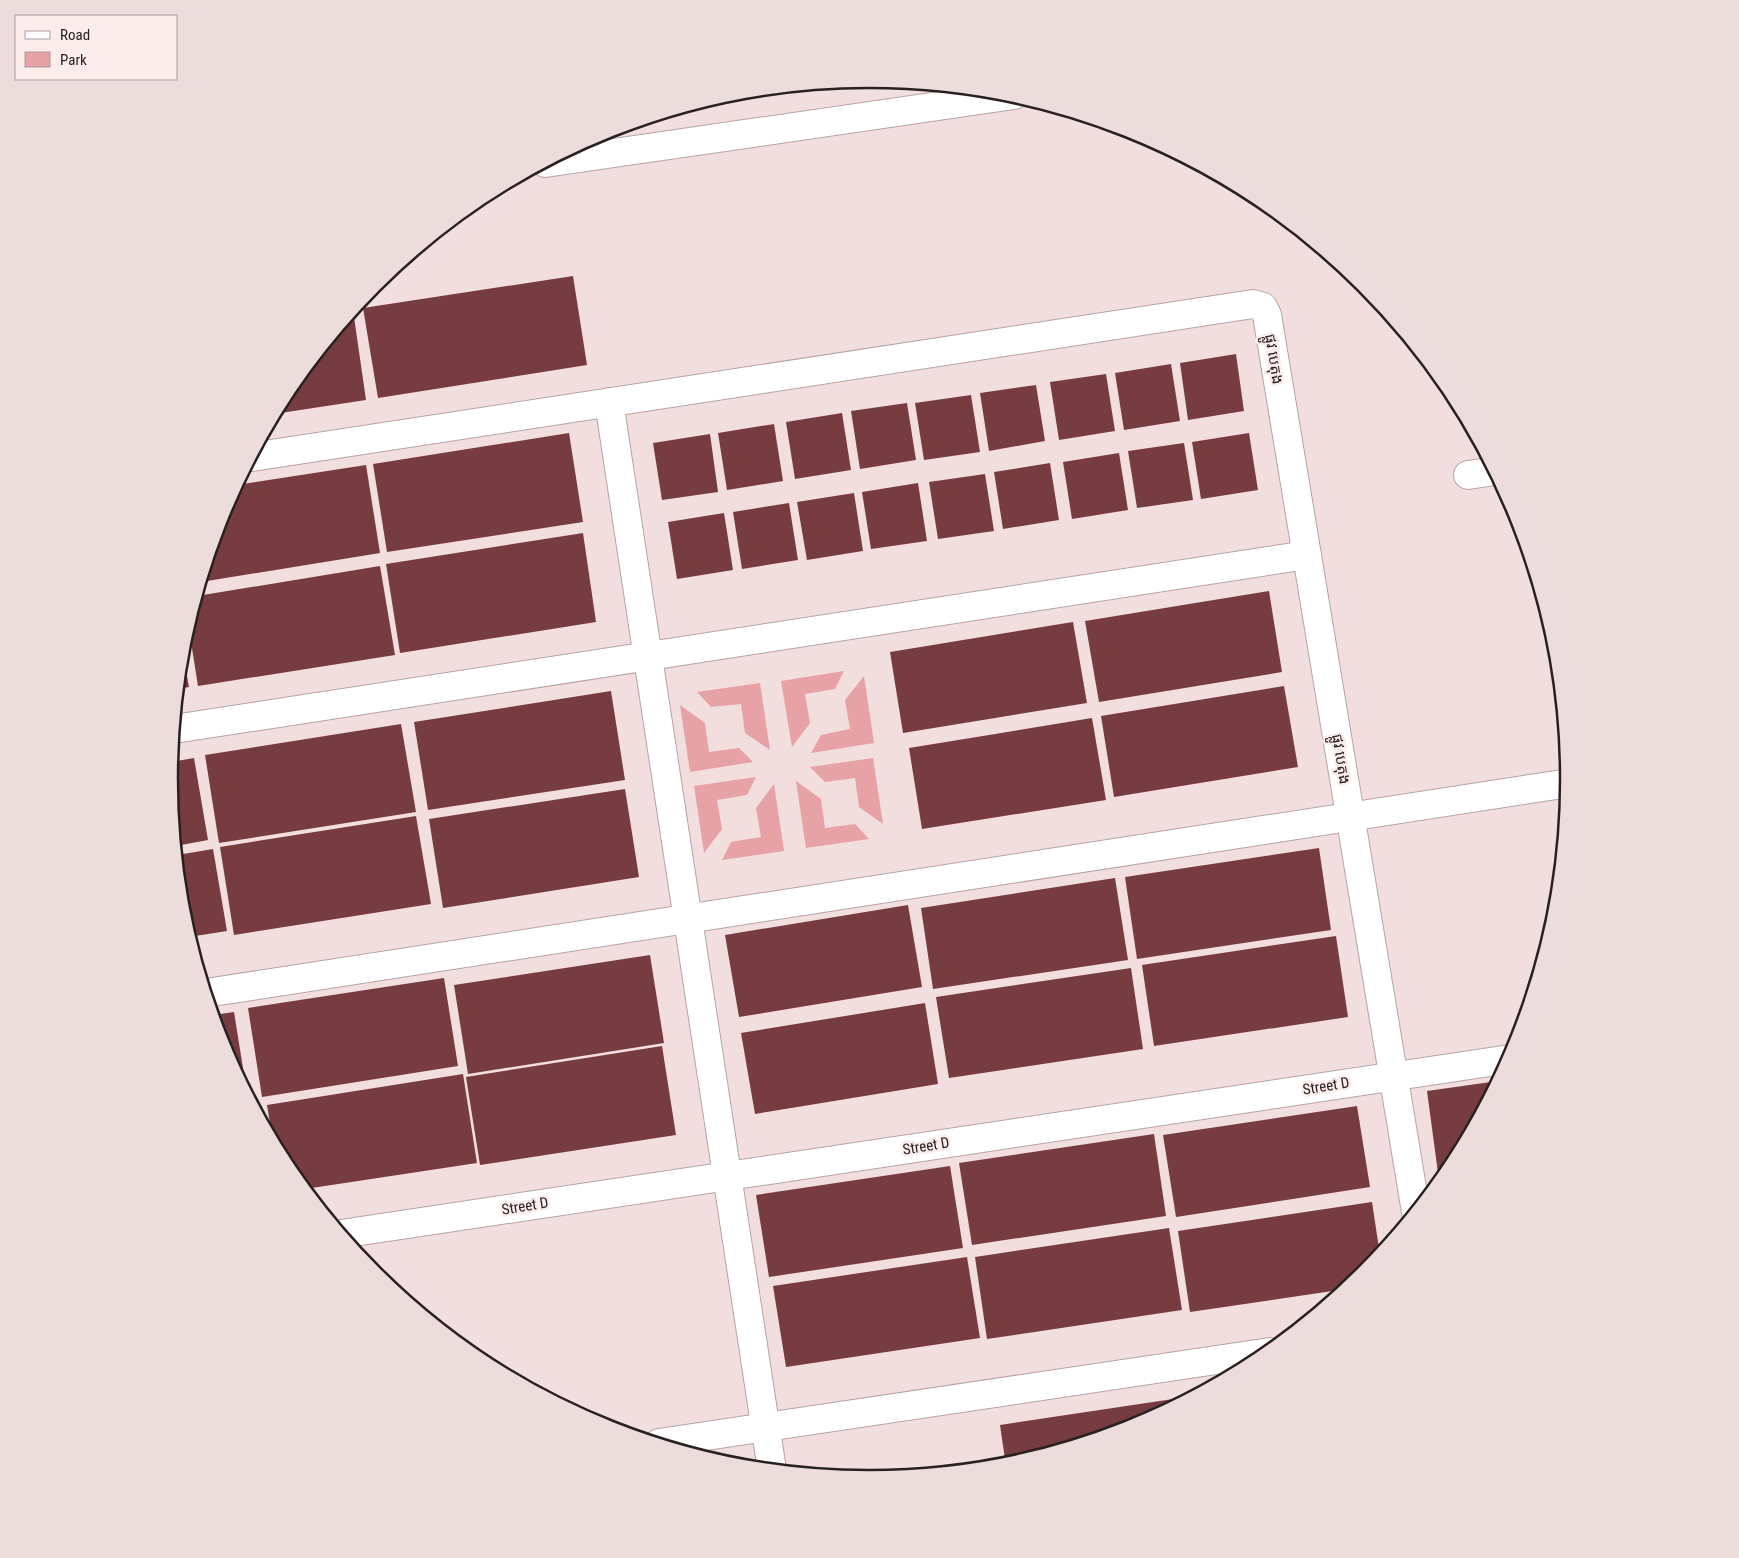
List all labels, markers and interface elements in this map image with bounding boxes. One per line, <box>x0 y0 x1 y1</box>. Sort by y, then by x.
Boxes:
legend <box>15 15 178 80</box>
text: Road <box>60 26 90 44</box>
text: Park <box>60 51 87 69</box>
street label: ផ្លូវ បេតុង <box>1257 333 1287 386</box>
street label: ផ្លូវ បេតុង <box>1324 733 1354 786</box>
street label: Street D <box>1301 1073 1351 1099</box>
street label: Street D <box>901 1133 951 1159</box>
street label: Street D <box>500 1193 550 1219</box>

